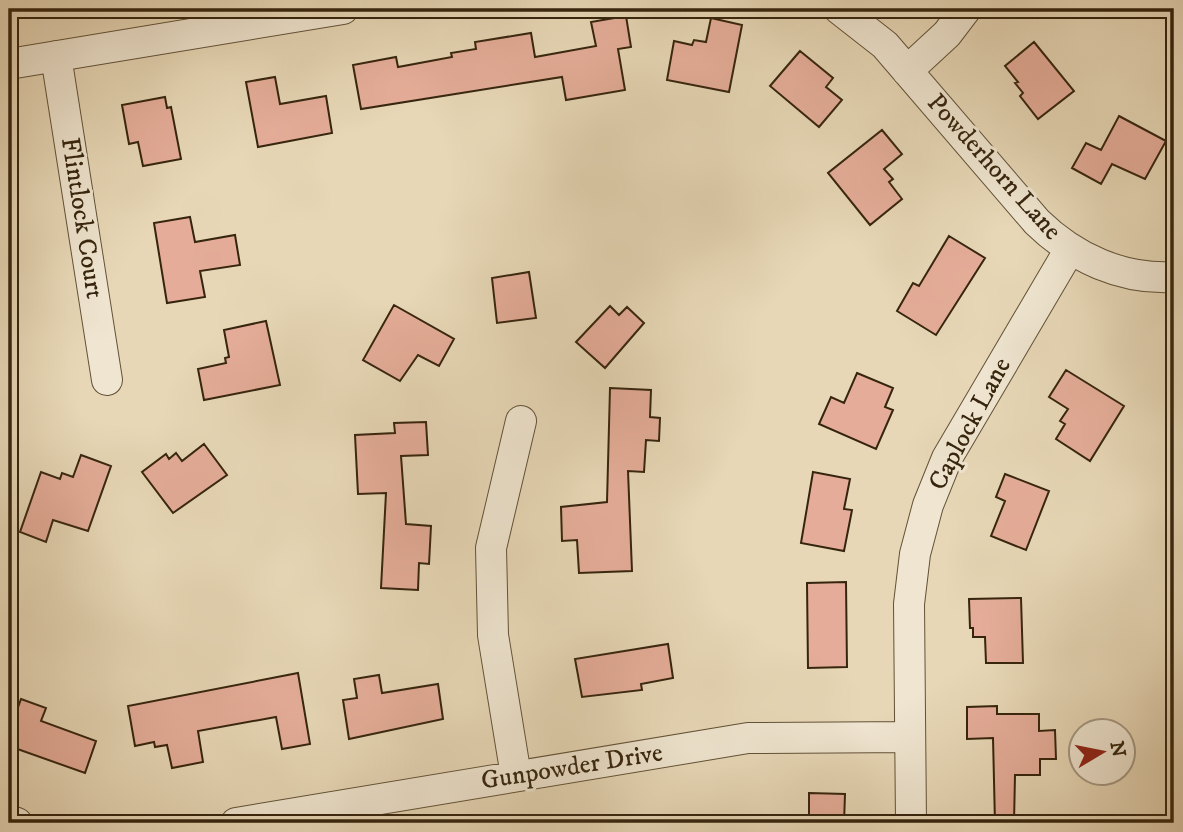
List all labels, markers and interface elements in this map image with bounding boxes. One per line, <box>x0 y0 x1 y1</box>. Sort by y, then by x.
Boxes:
street label: Powderhorn Lane <box>920 87 1068 247</box>
street label: Flintlock Court <box>53 135 111 301</box>
street label: Caplock Lane <box>921 352 1019 496</box>
north arrow <box>1068 716 1138 786</box>
street label: Gunpowder Drive <box>479 736 665 798</box>
text: N <box>1105 740 1130 759</box>

